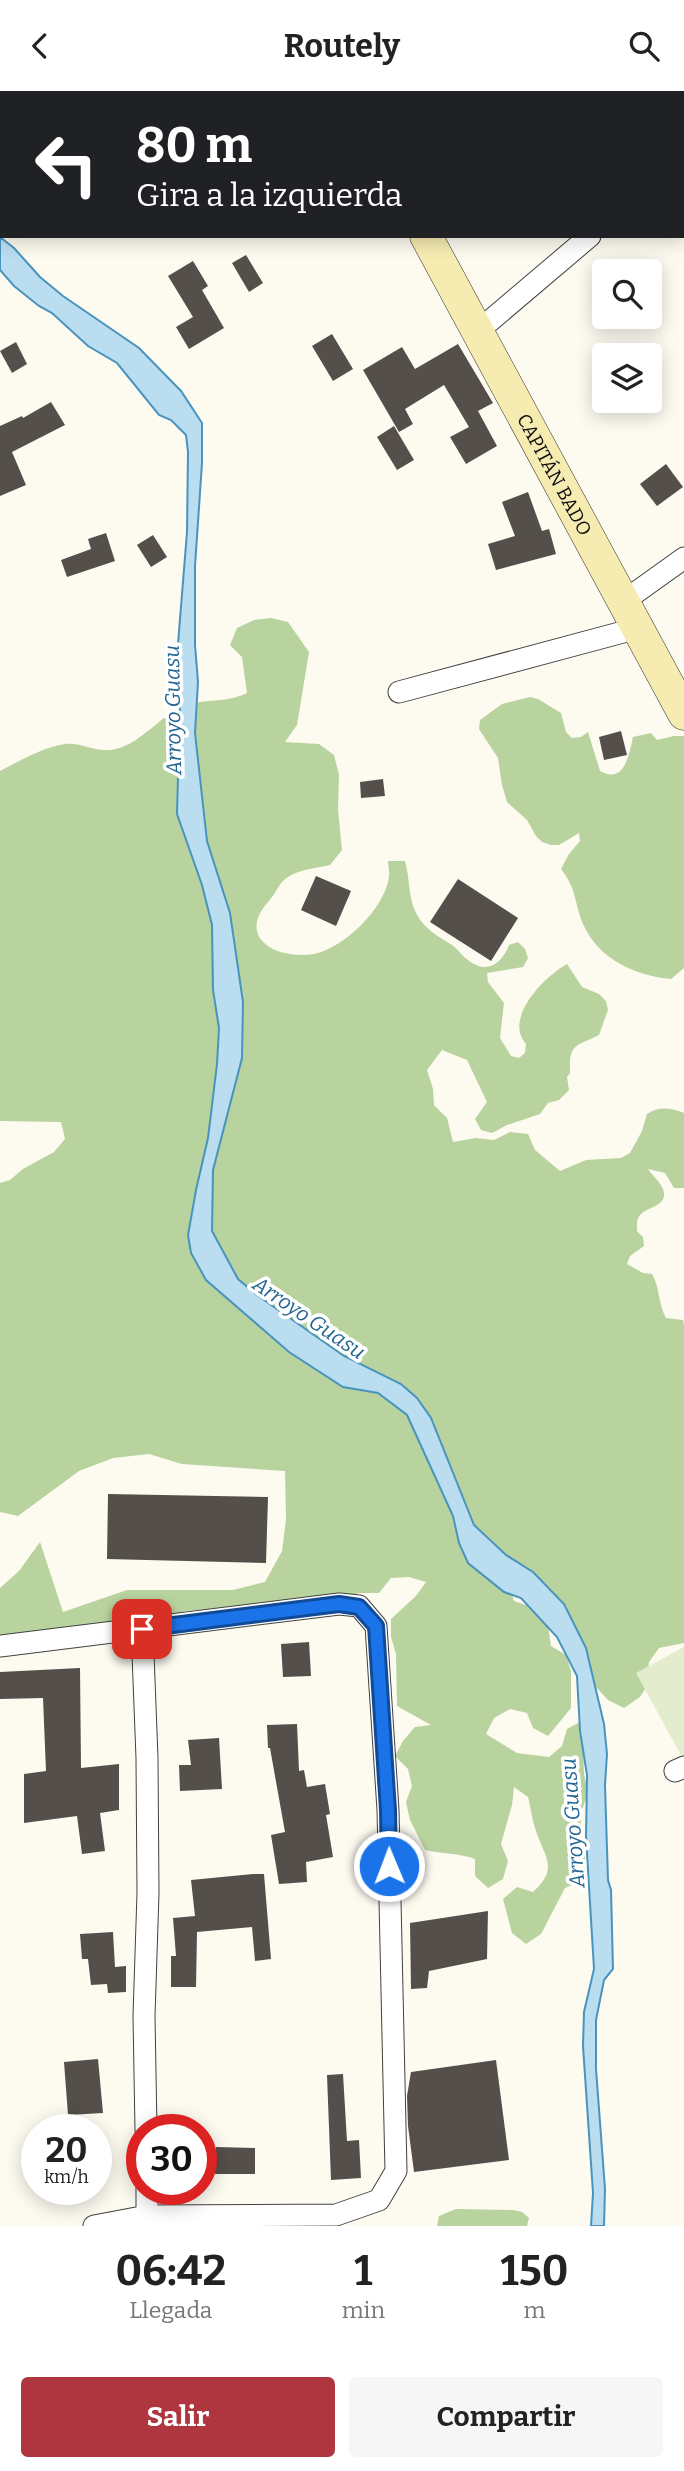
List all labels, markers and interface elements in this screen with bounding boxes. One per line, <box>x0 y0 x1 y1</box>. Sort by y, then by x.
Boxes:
icon: back <box>21 27 59 65</box>
text: Routely <box>284 27 400 65</box>
icon: search <box>625 27 663 65</box>
text: 80 m <box>136 116 252 175</box>
icon: left <box>21 119 112 210</box>
text: Gira a la izquierda <box>136 176 403 214</box>
map controls <box>592 259 662 413</box>
button: search <box>592 259 662 329</box>
button: layers <box>592 343 662 413</box>
street label: CAPITÁN BADO <box>512 410 597 540</box>
water label: Arroyo Guasu <box>159 645 187 776</box>
water label: Arroyo Guasu <box>247 1270 370 1365</box>
pin <box>112 1599 172 1659</box>
icon: arrive <box>123 1610 161 1648</box>
water label: Arroyo Guasu <box>555 1757 591 1890</box>
position arrow <box>352 1829 426 1903</box>
speed limit sign: 30 <box>126 2114 217 2205</box>
text: 20 <box>46 2129 87 2171</box>
text: km/h <box>44 2166 89 2188</box>
text: 06:42 <box>116 2246 226 2296</box>
text: 1 <box>354 2246 372 2296</box>
text: 150 <box>501 2246 568 2296</box>
text: Llegada <box>129 2296 212 2324</box>
text: min <box>342 2296 385 2324</box>
text: m <box>524 2296 545 2324</box>
button: Salir <box>21 2377 335 2457</box>
button: Compartir <box>349 2377 663 2457</box>

